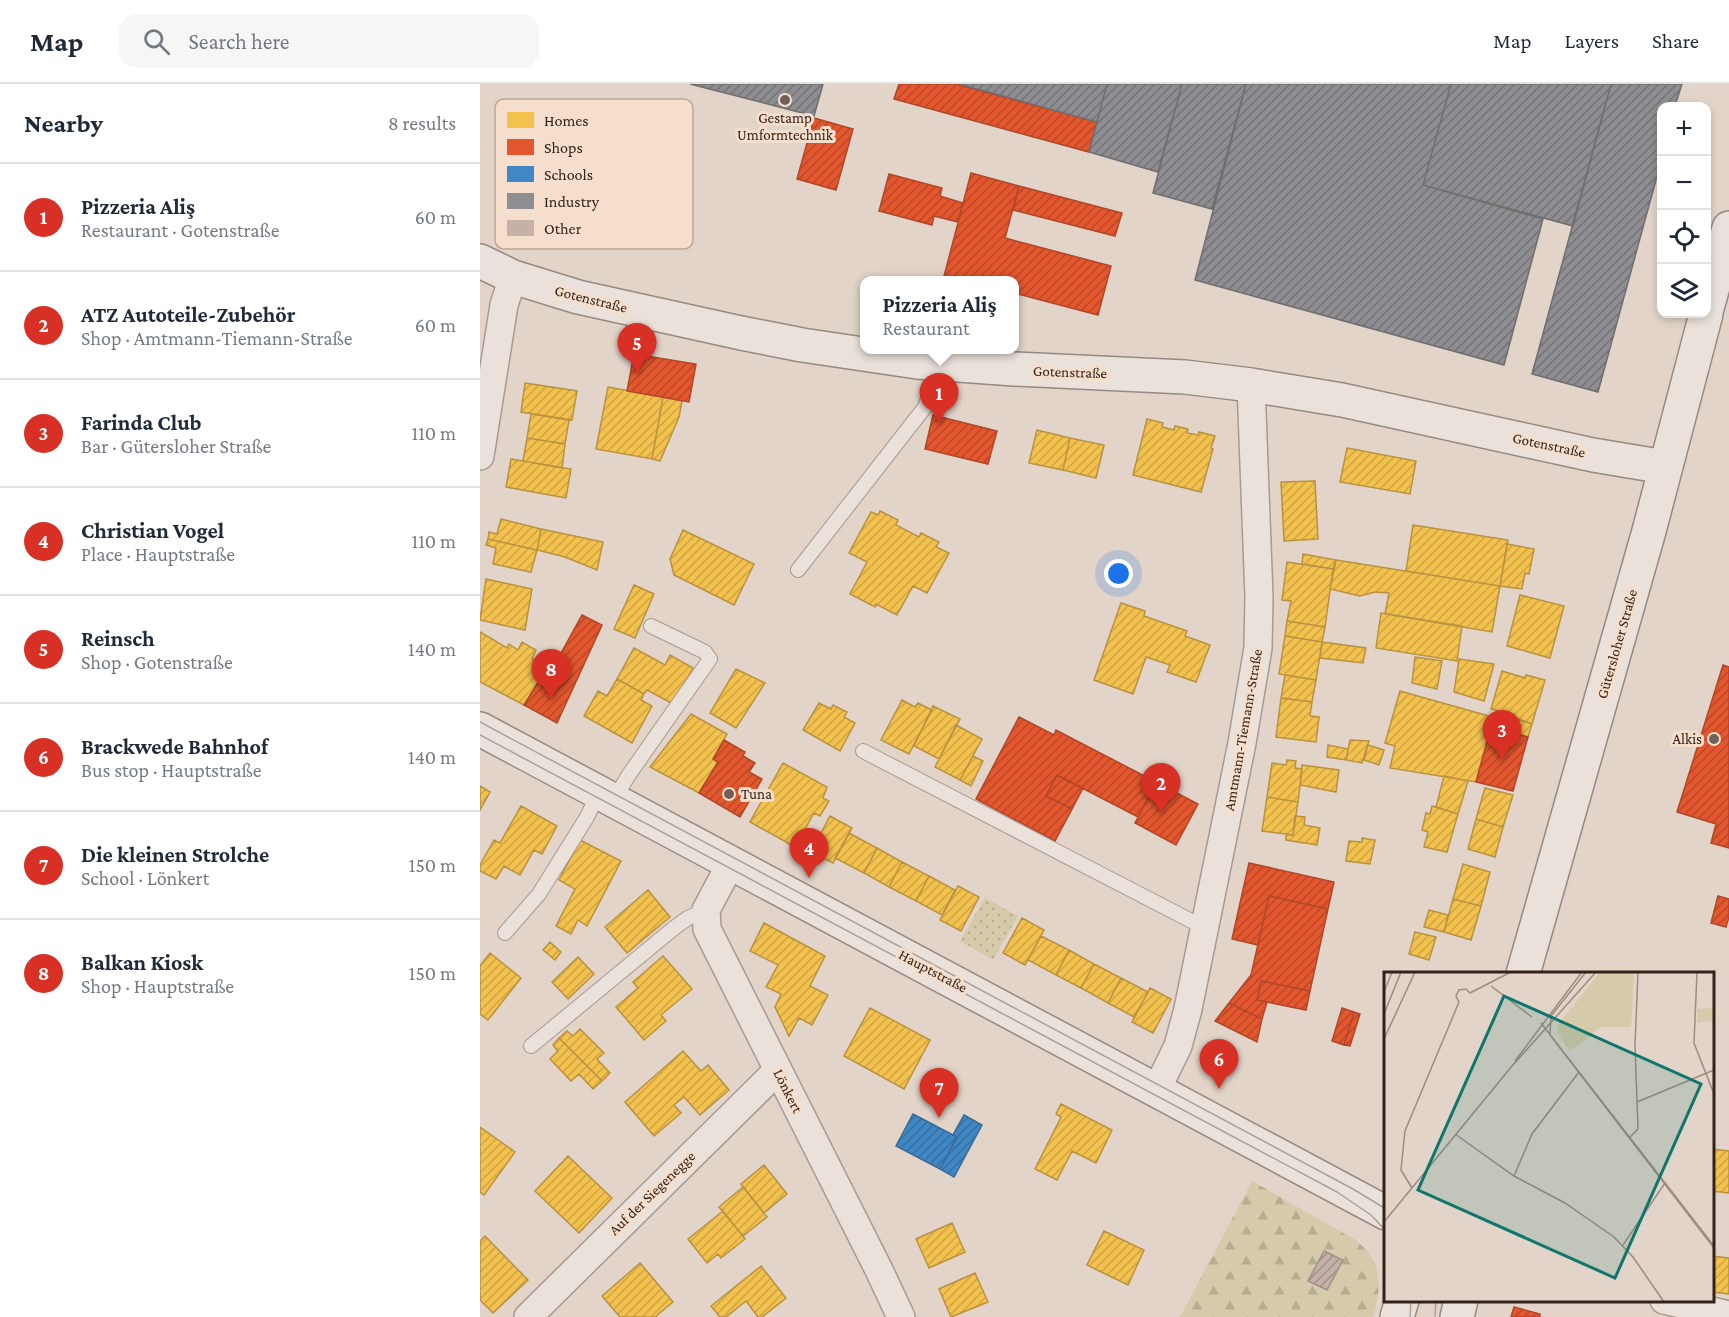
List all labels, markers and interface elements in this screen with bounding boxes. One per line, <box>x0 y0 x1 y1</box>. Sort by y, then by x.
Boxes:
search box <box>119 14 539 68</box>
icon: search <box>140 25 173 58</box>
text: Map <box>30 26 83 57</box>
text: Search here <box>188 29 289 54</box>
text: Map <box>1493 29 1532 53</box>
text: Layers <box>1565 29 1619 53</box>
text: Share <box>1652 29 1699 53</box>
marker: Gestamp Umformtechnik <box>778 93 792 107</box>
legend <box>495 99 693 249</box>
map controls <box>1657 102 1711 318</box>
button: + <box>1657 102 1711 156</box>
text: Nearby <box>24 109 103 138</box>
place label: Gestamp Umformtechnik <box>737 110 834 143</box>
text: 8 results <box>388 112 456 134</box>
text: Homes <box>544 112 589 129</box>
text: Shops <box>544 139 583 157</box>
button: − <box>1657 156 1711 210</box>
text: Schools <box>544 166 593 183</box>
text: Industry <box>544 193 600 211</box>
text: Pizzeria Aliş <box>81 194 195 219</box>
text: 1 <box>40 206 47 228</box>
text: 60 m <box>415 206 456 228</box>
button: locate <box>1657 210 1711 264</box>
text: Restaurant · Gotenstraße <box>81 219 279 241</box>
text: Other <box>544 220 582 237</box>
button: layers <box>1657 264 1711 318</box>
popup <box>860 276 1019 354</box>
street label: Gotenstraße <box>553 282 629 316</box>
text: Pizzeria Aliş <box>883 292 996 317</box>
text: ATZ Autoteile-Zubehör <box>81 302 296 327</box>
text: 2 <box>38 314 49 336</box>
text: 60 m <box>415 314 456 336</box>
text: Restaurant <box>883 317 970 339</box>
pin: 5 <box>618 324 656 373</box>
text: Shop · Amtmann-Tiemann-Straße <box>81 327 352 349</box>
street label: Gotenstraße <box>1033 363 1108 381</box>
pin: 1 <box>920 374 958 423</box>
text: Farinda Club <box>81 410 202 435</box>
text: 3 <box>39 422 48 444</box>
text: 110 m <box>412 422 456 444</box>
street label: Gotenstraße <box>1511 429 1587 461</box>
text: Bar · Gütersloher Straße <box>81 435 271 457</box>
text: Christian Vogel <box>81 518 224 543</box>
text: 4 <box>38 530 49 552</box>
text: 110 m <box>412 530 456 552</box>
text: Place · Hauptstraße <box>81 543 235 565</box>
your location <box>1104 559 1133 588</box>
street label: Gütersloher Straße <box>1594 587 1640 701</box>
text: Reinsch <box>81 626 155 651</box>
text: 5 <box>39 638 48 660</box>
text: 140 m <box>408 638 456 660</box>
street label: Amtmann-Tiemann-Straße <box>1221 647 1265 812</box>
pin: 8 <box>532 650 570 699</box>
text: Shop · Gotenstraße <box>81 651 233 673</box>
pin: 3 <box>1482 710 1522 760</box>
place label: Alkis <box>1673 731 1702 747</box>
marker: Alkis <box>1707 732 1721 746</box>
text: Brackwede Bahnhof <box>81 734 268 759</box>
text: 6 <box>38 746 49 768</box>
text: 140 m <box>408 746 456 768</box>
text: Bus stop · Hauptstraße <box>81 759 261 781</box>
pin: 2 <box>1142 764 1180 813</box>
place label: Tuna <box>741 786 772 802</box>
marker: Tuna <box>722 787 736 801</box>
pin: 4 <box>790 828 828 878</box>
text: Die kleinen Strolche <box>81 842 269 867</box>
text: 7 <box>39 854 48 876</box>
text: 150 m <box>409 854 456 876</box>
text: School · Lönkert <box>81 867 209 889</box>
street label: Hauptstraße <box>896 946 970 997</box>
text: Balkan Kiosk <box>81 950 203 975</box>
text: 8 <box>38 962 49 984</box>
text: 150 m <box>409 962 456 984</box>
inset map <box>1384 972 1714 1302</box>
text: Shop · Hauptstraße <box>81 975 234 997</box>
pin: 6 <box>1200 1040 1238 1089</box>
street label: Lönkert <box>770 1066 806 1116</box>
pin: 7 <box>920 1068 958 1118</box>
street label: Auf der Siegenegge <box>606 1148 699 1239</box>

